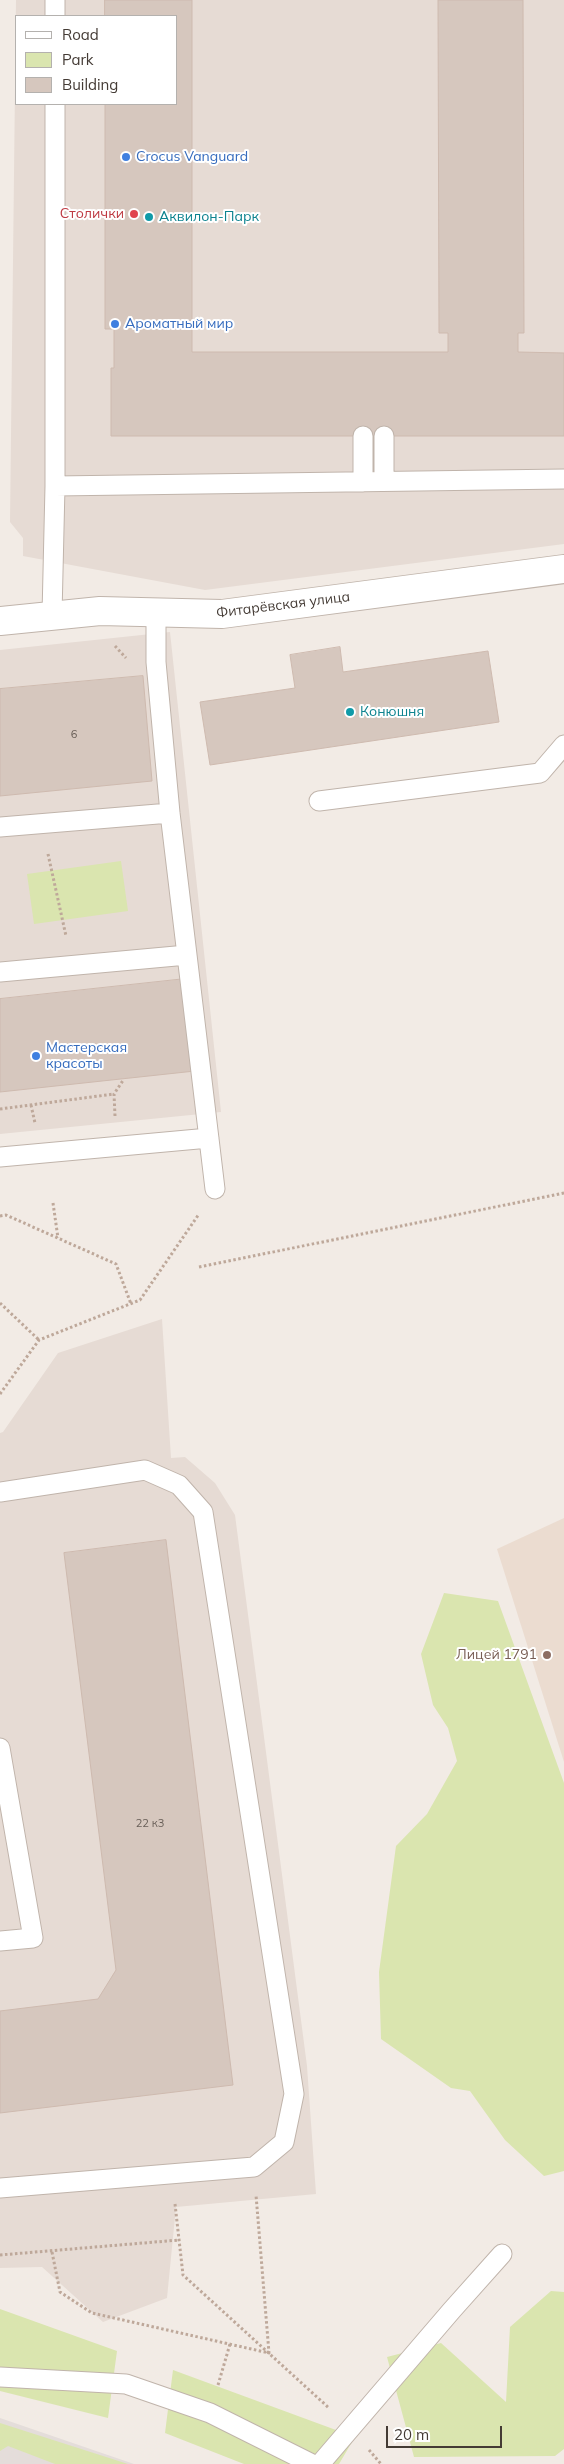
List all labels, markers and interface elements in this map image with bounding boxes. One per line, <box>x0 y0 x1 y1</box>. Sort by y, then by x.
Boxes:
legend <box>15 15 178 105</box>
text: Road <box>62 25 99 44</box>
text: Park <box>62 50 94 69</box>
text: Building <box>62 75 118 94</box>
place label: Crocus Vanguard <box>136 149 248 165</box>
marker: Crocus Vanguard <box>120 151 132 163</box>
place label: Столички <box>60 206 124 222</box>
marker: Столички <box>128 208 140 220</box>
place label: Аквилон-Парк <box>159 209 259 225</box>
marker: Аквилон-Парк <box>143 211 155 223</box>
place label: Ароматный мир <box>125 316 233 332</box>
marker: Ароматный мир <box>109 318 121 330</box>
street label: Фитарёвская улица <box>215 588 351 622</box>
place label: Конюшня <box>360 704 424 720</box>
marker: Конюшня <box>344 706 356 718</box>
house number: 6 <box>71 728 77 742</box>
place label: Мастерская красоты <box>46 1040 127 1072</box>
marker: Мастерская красоты <box>30 1050 42 1062</box>
place label: Лицей 1791 <box>456 1647 537 1663</box>
marker: Лицей 1791 <box>541 1649 553 1661</box>
house number: 22 к3 <box>136 1817 164 1831</box>
scale bar <box>389 2416 505 2448</box>
text: 20 m <box>394 2425 429 2444</box>

